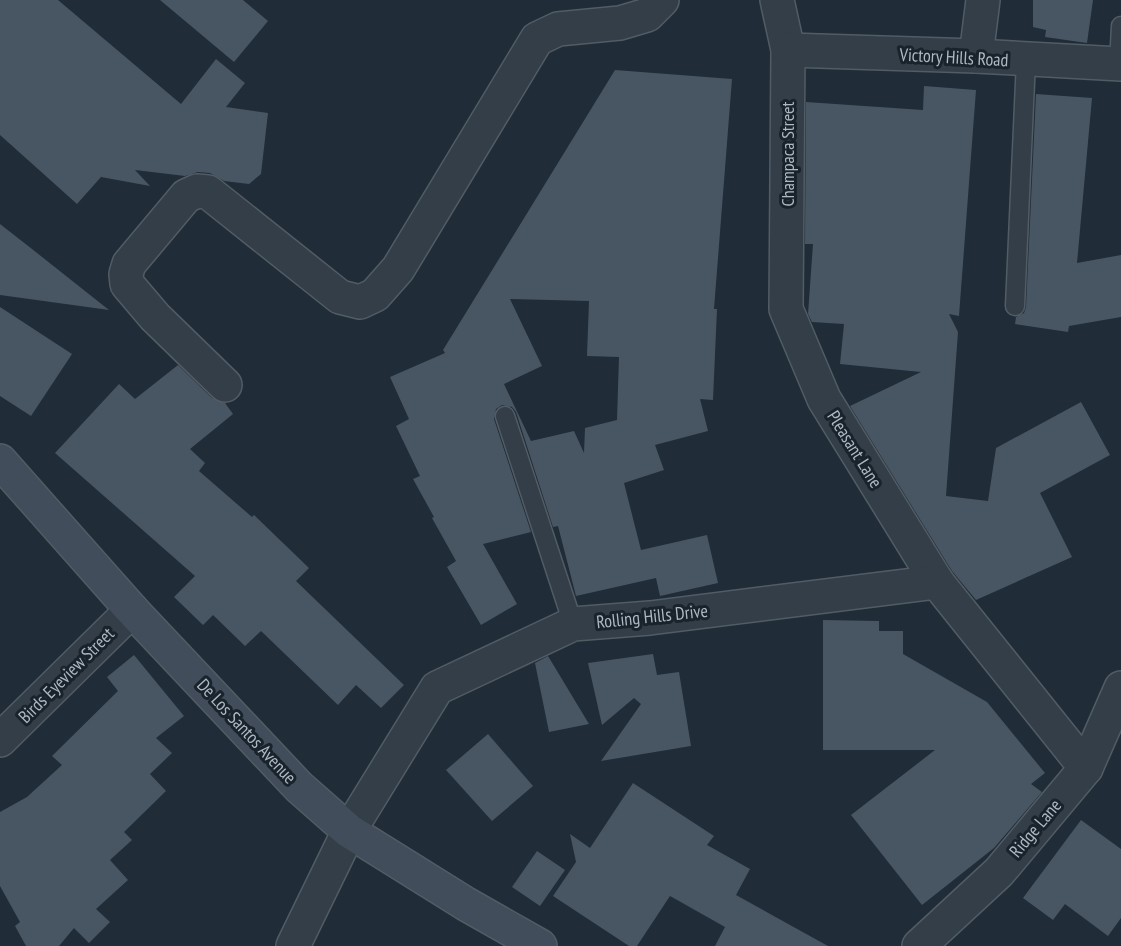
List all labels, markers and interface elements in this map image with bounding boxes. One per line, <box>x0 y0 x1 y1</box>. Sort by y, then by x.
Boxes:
street label: Victory Hills Road <box>898 43 1009 71</box>
street label: Champaca Street <box>776 102 799 206</box>
street label: Pleasant Lane <box>822 406 888 492</box>
street label: Rolling Hills Drive <box>595 599 709 633</box>
street label: Birds Eyeview Street <box>13 622 119 728</box>
street label: De Los Santos Avenue <box>192 674 302 788</box>
street label: Ridge Lane <box>1004 794 1066 862</box>

